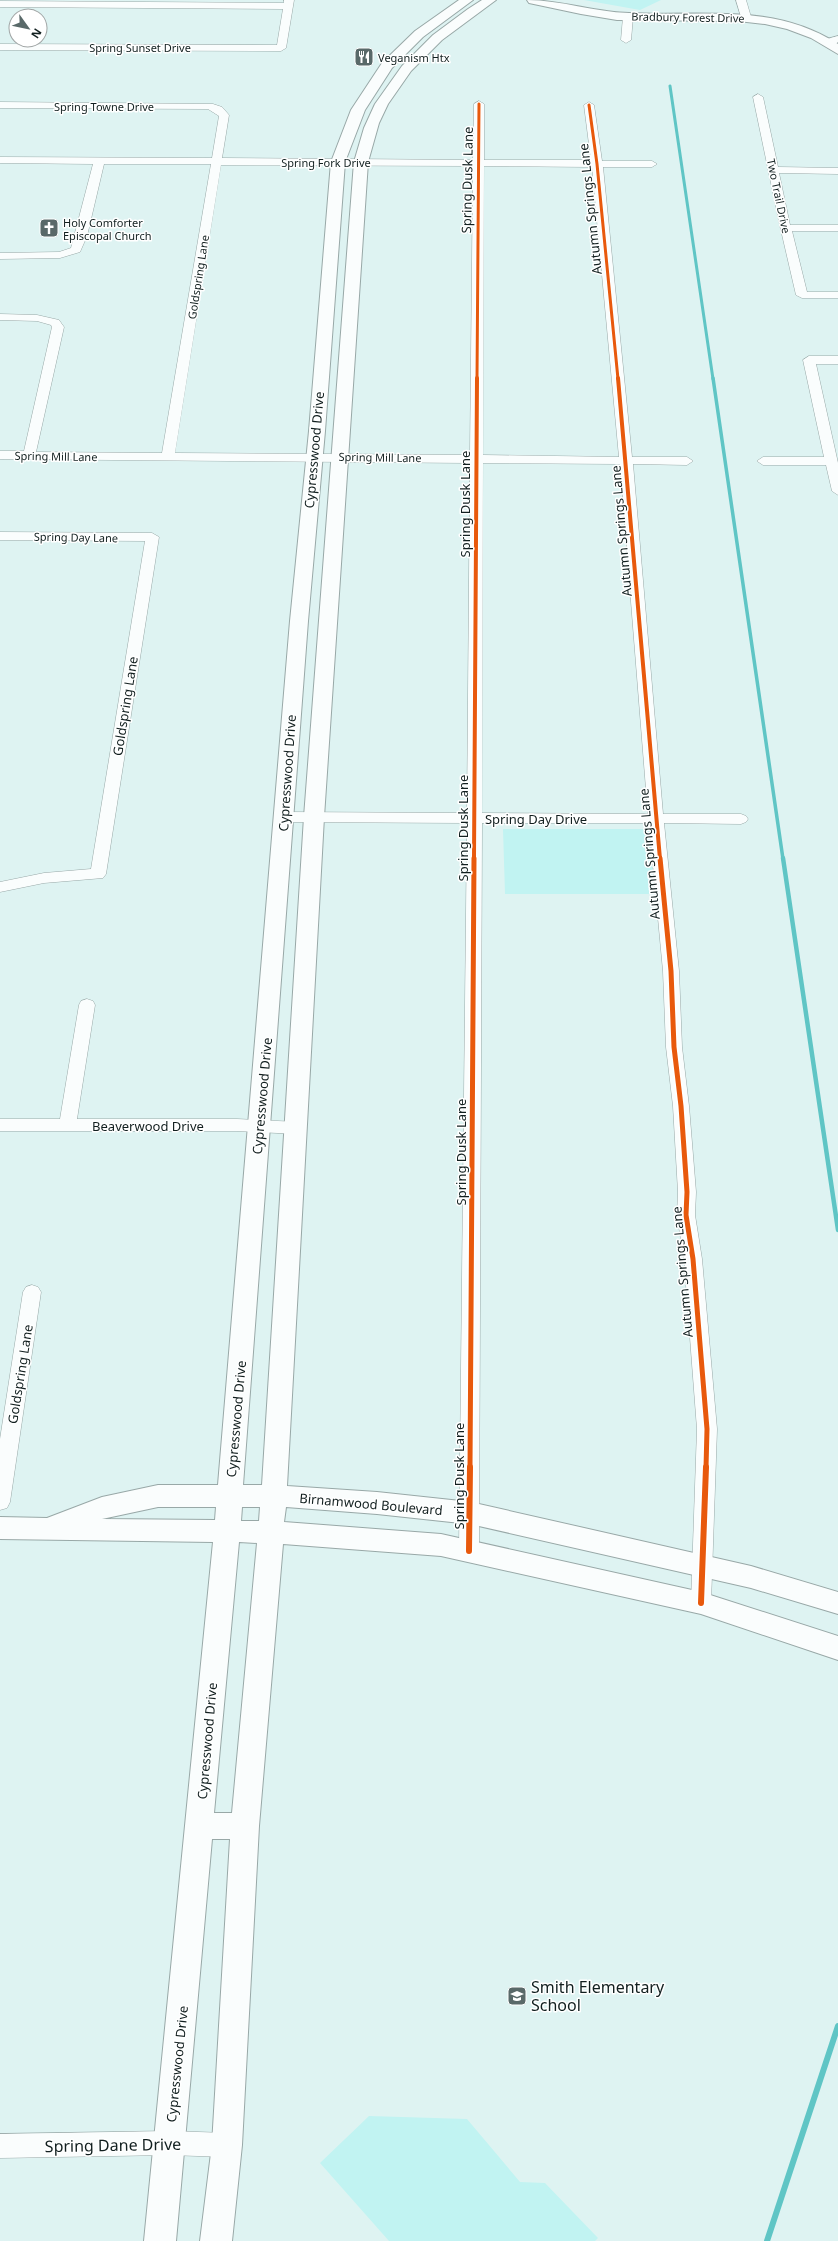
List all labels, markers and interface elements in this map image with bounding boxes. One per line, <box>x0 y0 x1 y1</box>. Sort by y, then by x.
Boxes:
north arrow <box>8 8 48 48</box>
street label: Bradbury Forest Drive <box>631 9 745 25</box>
text: N <box>28 26 46 42</box>
street label: Spring Sunset Drive <box>89 40 191 55</box>
restaurant icon: Veganism Htx <box>353 46 375 68</box>
place label: Veganism Htx <box>378 50 450 65</box>
street label: Spring Towne Drive <box>54 99 154 114</box>
street label: Spring Dusk Lane <box>457 126 477 234</box>
street label: Autumn Springs Lane <box>574 143 606 275</box>
street label: Spring Fork Drive <box>281 155 371 170</box>
street label: Two Trail Drive <box>764 157 794 235</box>
place label: Holy Comforter Episcopal Church <box>63 215 152 243</box>
church icon: Holy Comforter Episcopal Church <box>38 217 60 239</box>
street label: Goldspring Lane <box>184 234 212 320</box>
street label: Cypresswood Drive <box>300 391 328 509</box>
street label: Spring Mill Lane <box>14 448 98 464</box>
street label: Spring Mill Lane <box>338 449 422 465</box>
street label: Spring Dusk Lane <box>456 451 474 557</box>
street label: Autumn Springs Lane <box>606 465 636 597</box>
street label: Spring Day Lane <box>34 529 118 545</box>
street label: Goldspring Lane <box>108 655 142 757</box>
street label: Cypresswood Drive <box>274 714 300 832</box>
street label: Spring Dusk Lane <box>454 775 472 881</box>
street label: Autumn Springs Lane <box>634 788 664 920</box>
street label: Spring Day Drive <box>485 810 587 828</box>
street label: Cypresswood Drive <box>248 1037 276 1155</box>
street label: Spring Dusk Lane <box>452 1099 470 1205</box>
street label: Beaverwood Drive <box>92 1117 204 1135</box>
street label: Autumn Springs Lane <box>667 1206 697 1338</box>
street label: Goldspring Lane <box>3 1323 37 1425</box>
street label: Cypresswood Drive <box>222 1360 250 1478</box>
street label: Spring Dusk Lane <box>450 1423 468 1529</box>
street label: Birnamwood Boulevard <box>299 1489 443 1519</box>
street label: Cypresswood Drive <box>193 1682 221 1800</box>
place label: Smith Elementary School <box>531 1976 665 2016</box>
school or university icon: Smith Elementary School <box>506 1985 528 2007</box>
street label: Cypresswood Drive <box>162 2005 192 2123</box>
street label: Spring Dane Drive <box>45 2133 181 2157</box>

